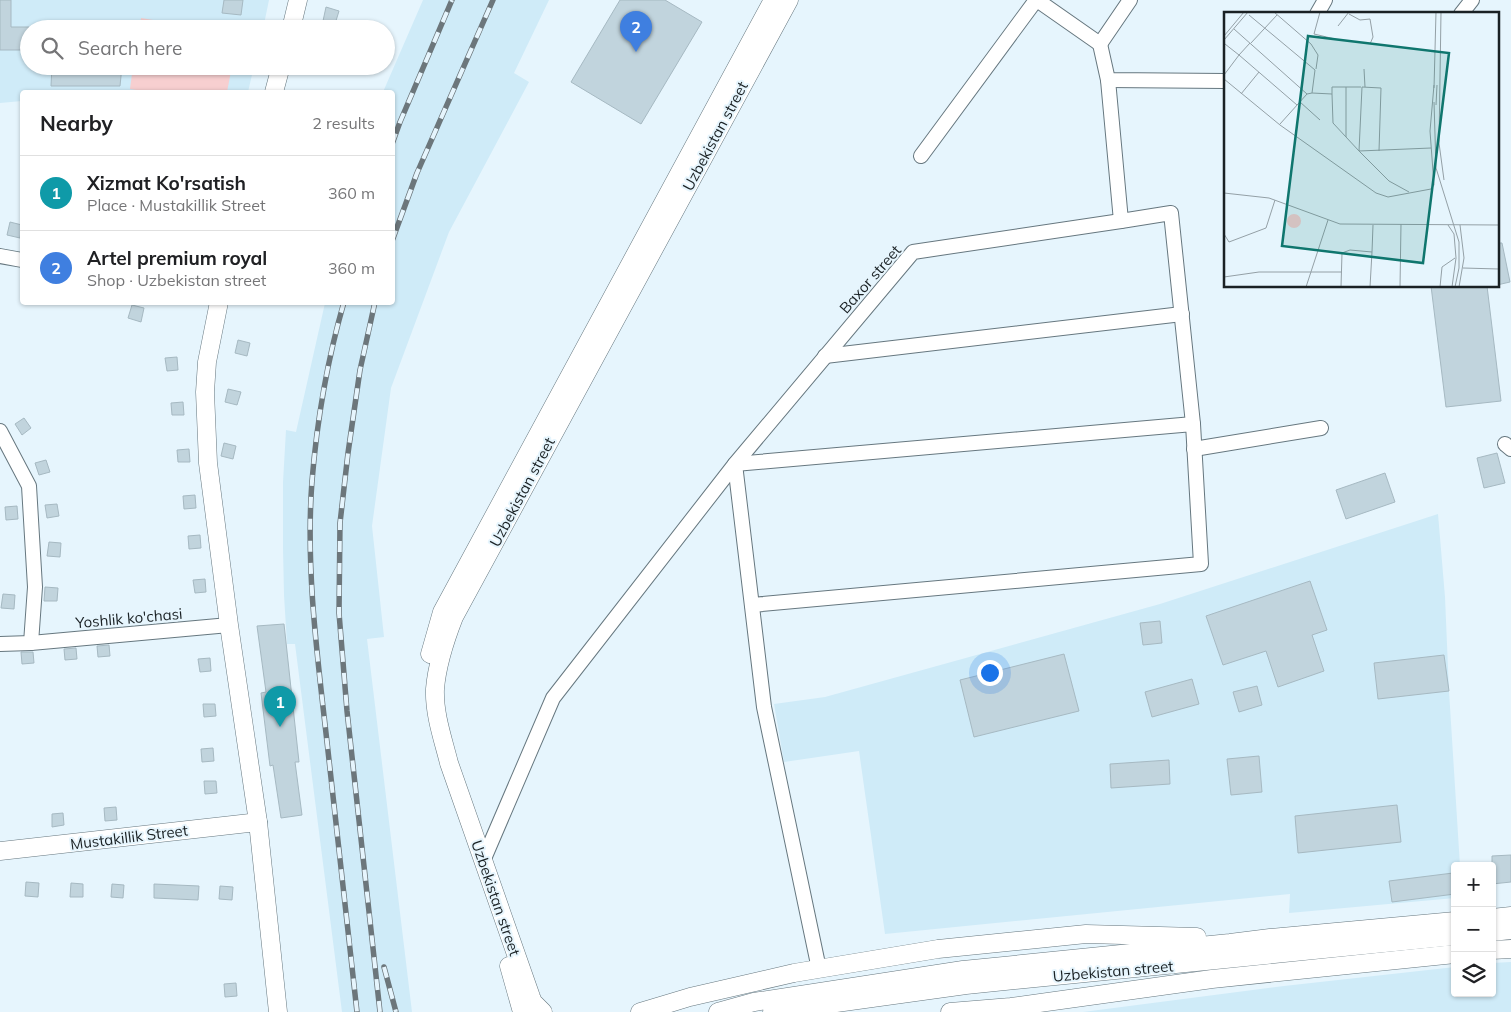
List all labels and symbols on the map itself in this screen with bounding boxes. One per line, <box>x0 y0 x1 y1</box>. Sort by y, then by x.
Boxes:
pin: 2 <box>620 11 652 52</box>
inset map <box>1224 12 1498 288</box>
street label: Uzbekistan street <box>678 78 752 194</box>
street label: Baxor street <box>835 241 905 317</box>
street label: Uzbekistan street <box>485 434 559 550</box>
street label: Yoshlik ko'chasi <box>74 604 183 632</box>
your location <box>977 660 1003 686</box>
pin: 1 <box>264 686 296 727</box>
street label: Mustakillik Street <box>69 820 189 854</box>
street label: Uzbekistan street <box>467 838 525 958</box>
street label: Uzbekistan street <box>1052 956 1174 986</box>

